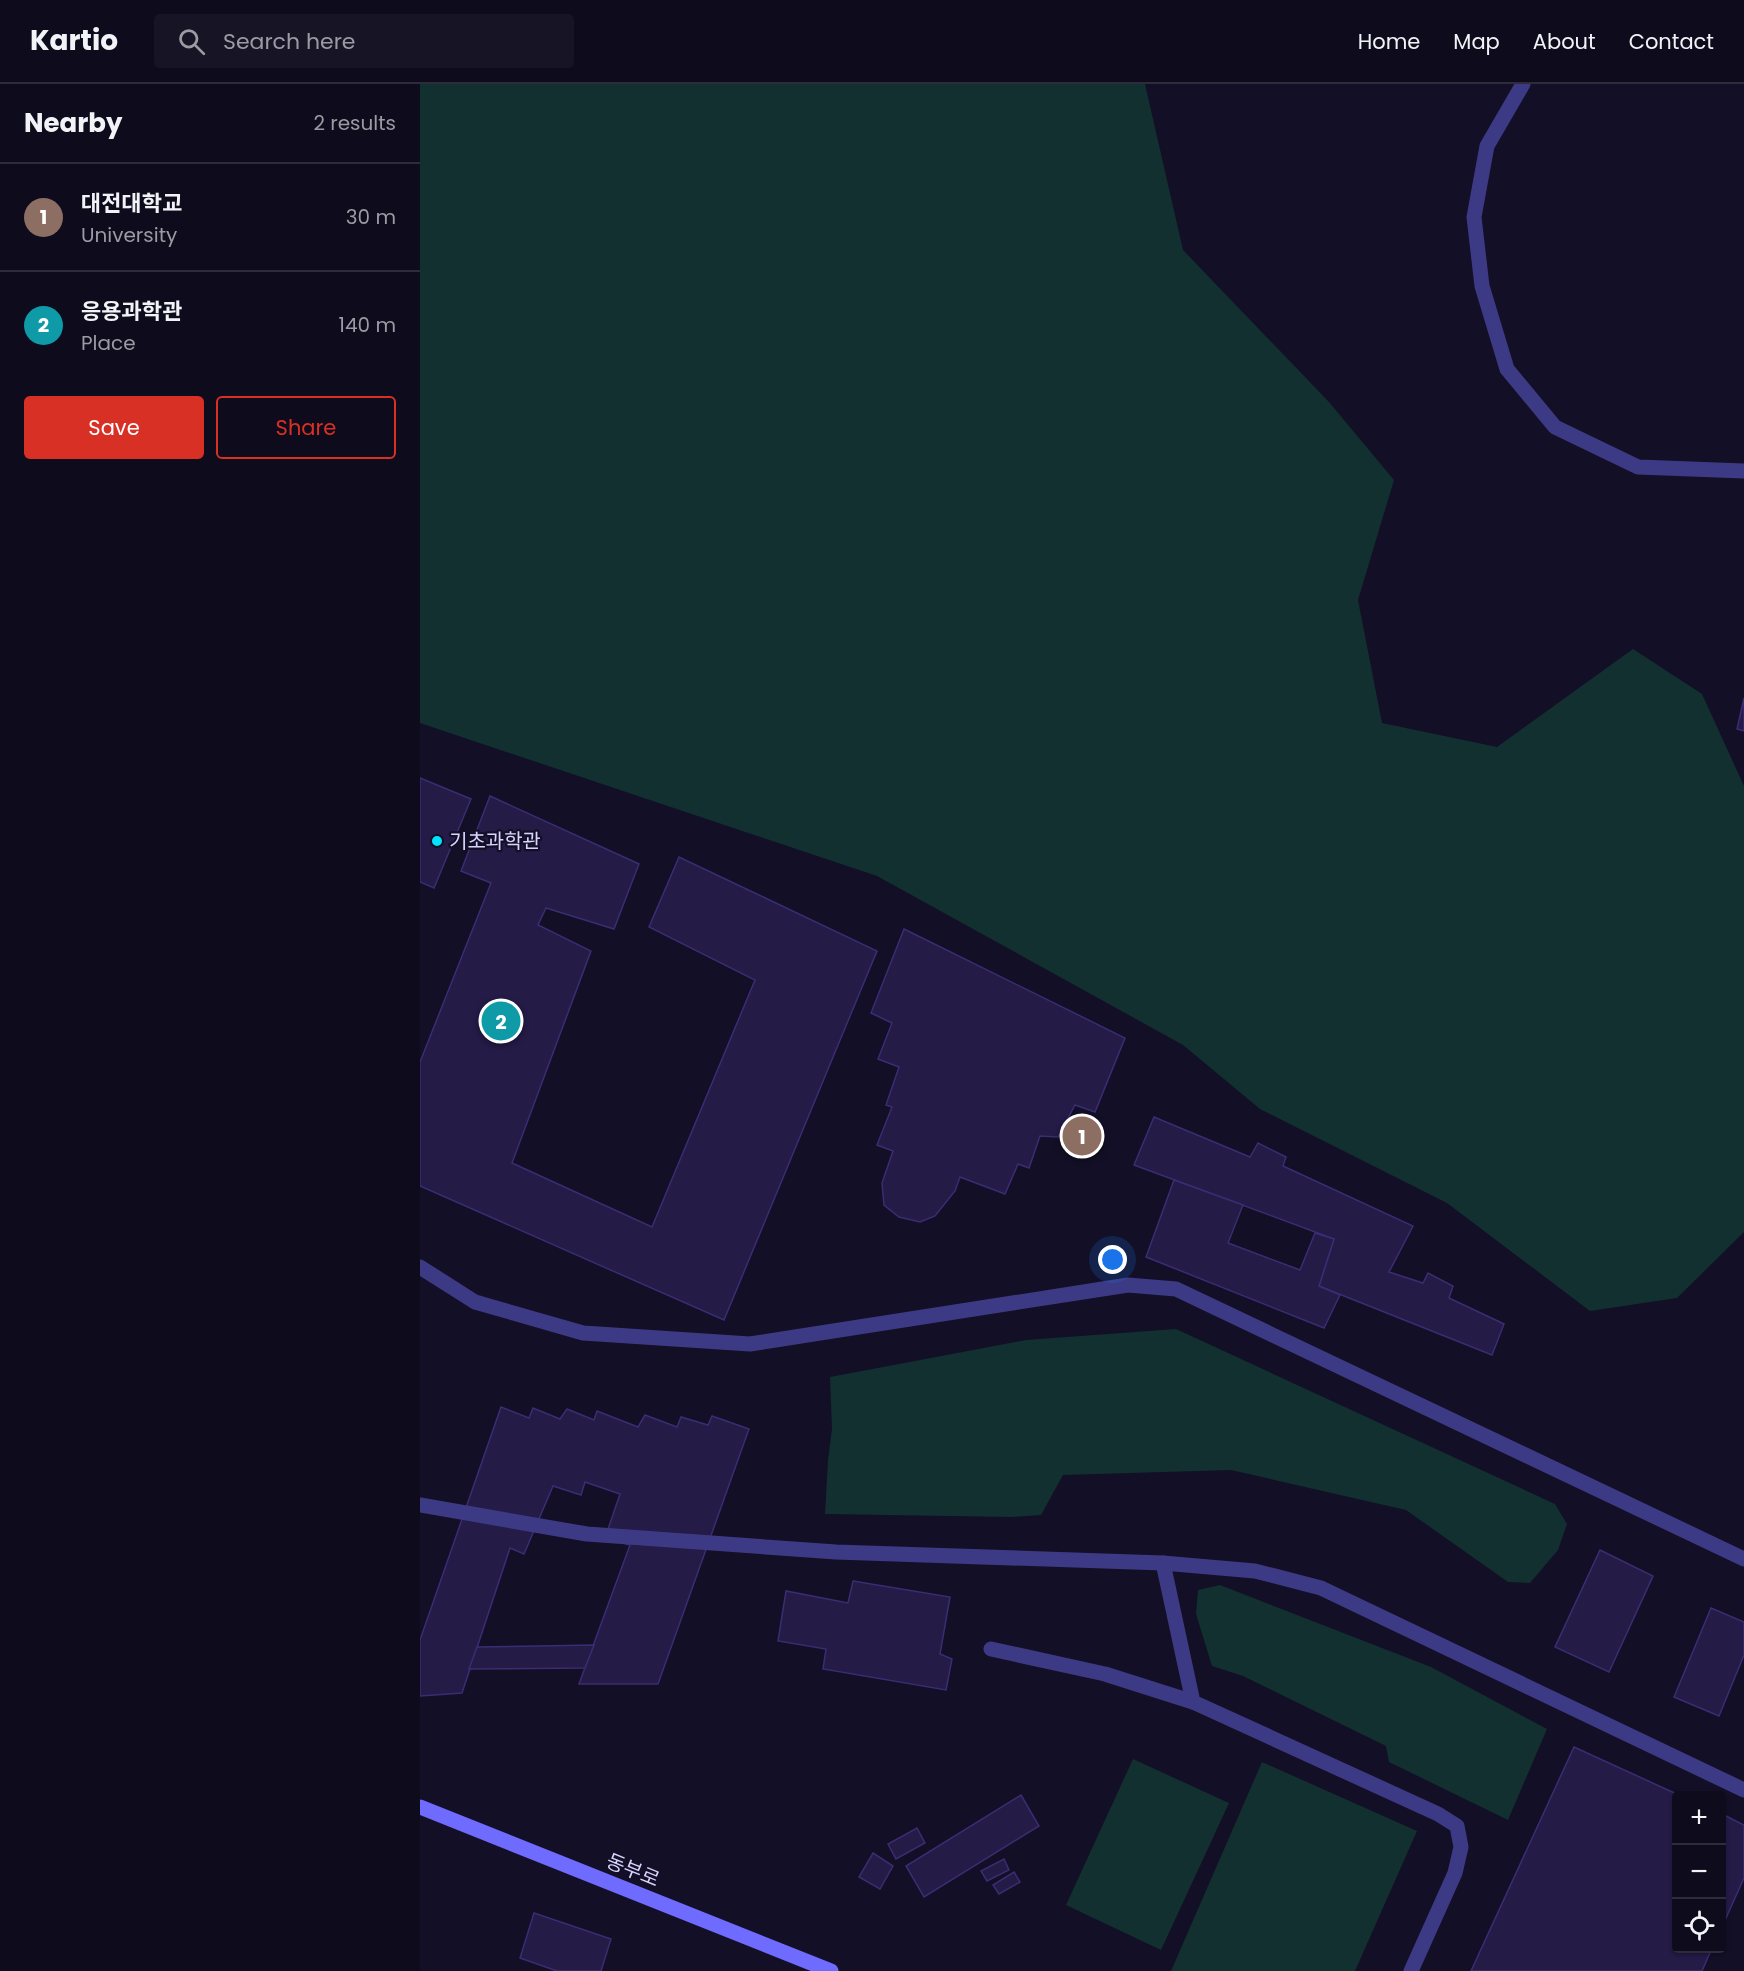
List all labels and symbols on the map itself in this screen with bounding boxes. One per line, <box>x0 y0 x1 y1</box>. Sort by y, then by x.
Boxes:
place label: 기초과학관 <box>449 827 541 855</box>
marker: 기초과학관 <box>430 834 444 848</box>
pin: 2 <box>482 998 520 1044</box>
pin: 1 <box>1062 1114 1102 1158</box>
your location <box>1098 1245 1127 1274</box>
street label: 동부로 <box>602 1847 664 1893</box>

